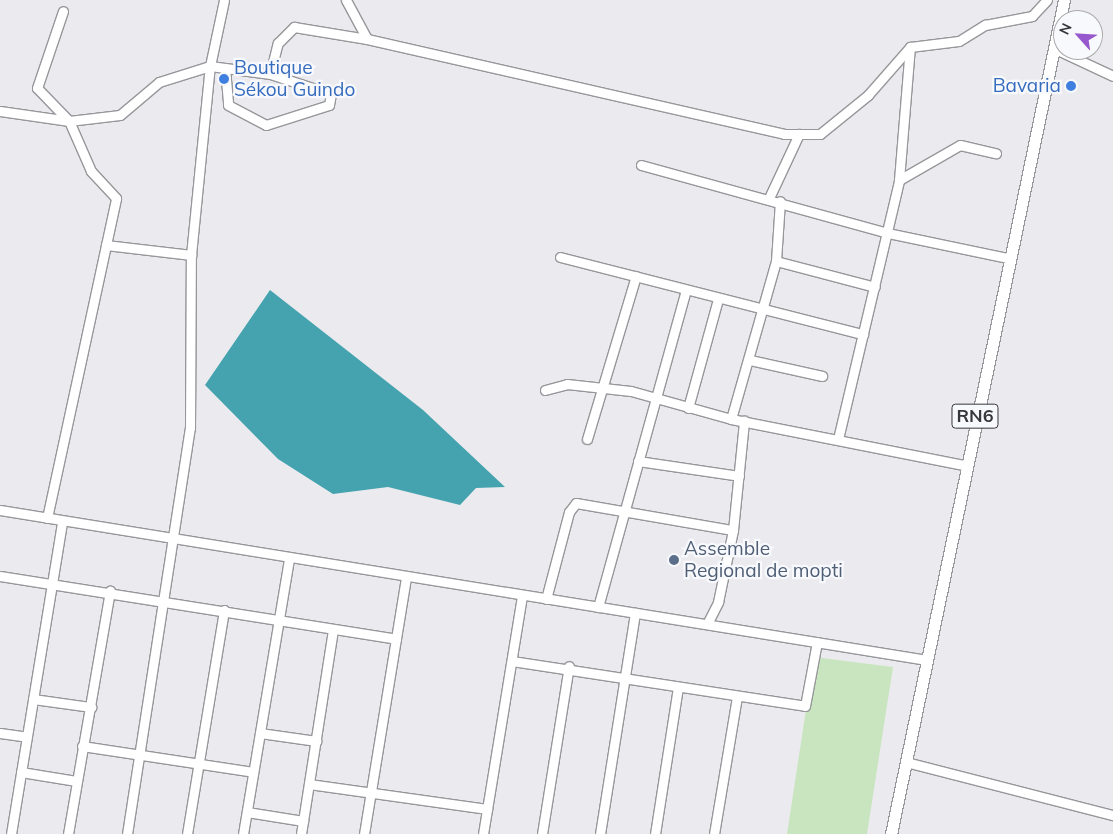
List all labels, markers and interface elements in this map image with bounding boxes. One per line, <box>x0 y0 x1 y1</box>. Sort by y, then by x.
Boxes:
north arrow <box>1053 10 1103 60</box>
text: N <box>1055 20 1076 38</box>
place label: Boutique Sékou Guindo <box>234 57 355 101</box>
marker: Boutique Sékou Guindo <box>218 73 230 85</box>
place label: Bavaria <box>993 75 1061 97</box>
marker: Bavaria <box>1065 80 1077 92</box>
road number: RN6 <box>951 401 999 432</box>
place label: Assemble Regional de mopti <box>684 538 843 582</box>
marker: Assemble Regional de mopti <box>668 554 680 566</box>

